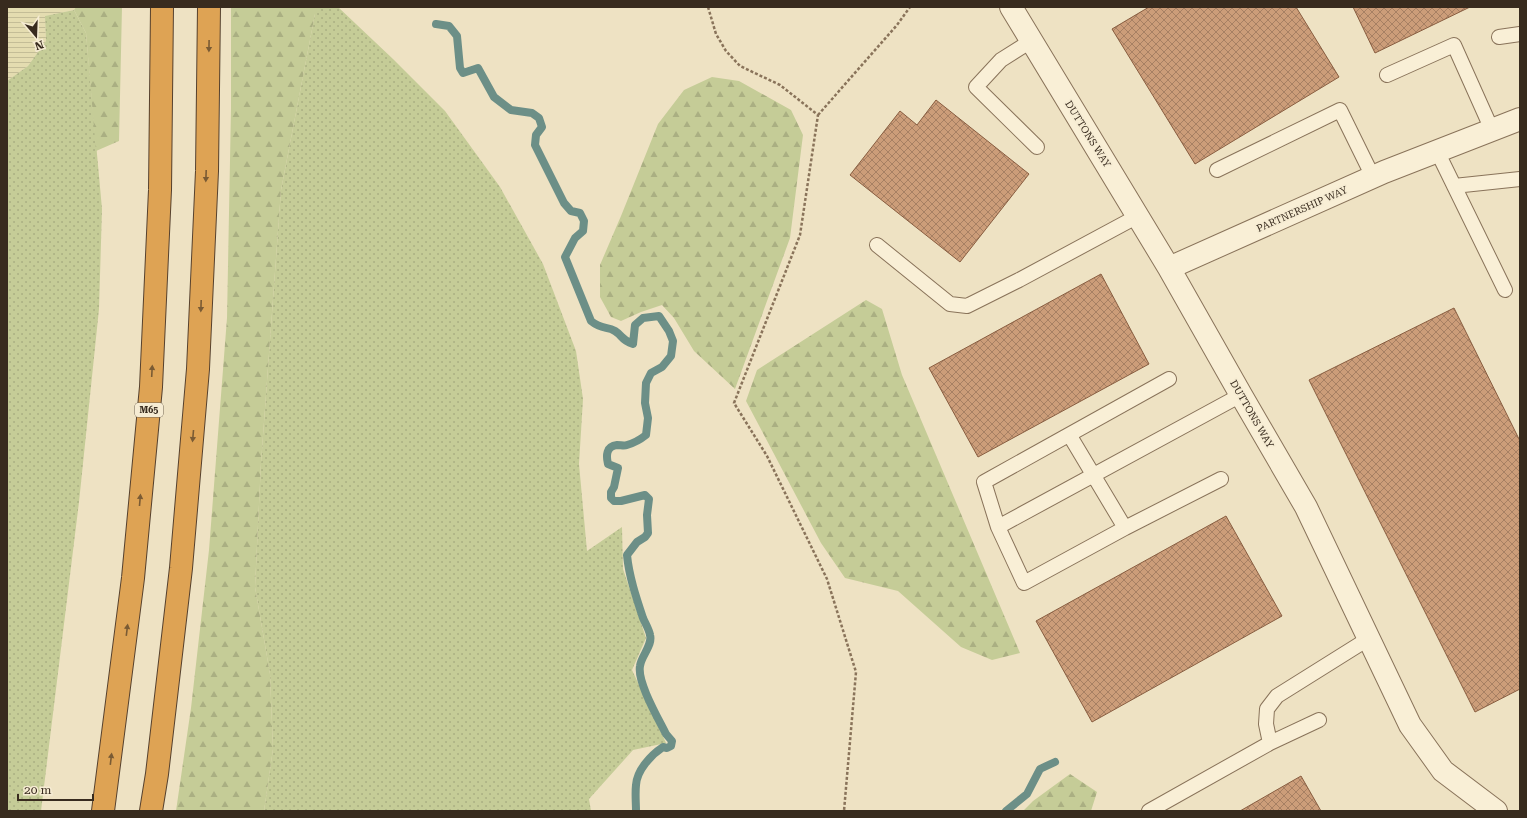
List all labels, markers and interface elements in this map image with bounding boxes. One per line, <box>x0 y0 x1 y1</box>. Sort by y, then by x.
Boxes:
north arrow <box>16 16 56 56</box>
text: N <box>32 37 45 53</box>
one-way arrow <box>205 40 212 52</box>
street label: DUTTONS WAY <box>1063 99 1113 170</box>
one-way arrow <box>203 170 210 182</box>
street label: PARTNERSHIP WAY <box>1255 184 1349 234</box>
one-way arrow <box>198 300 204 313</box>
one-way arrow <box>148 365 155 377</box>
street label: DUTTONS WAY <box>1228 378 1276 450</box>
road number: M65 <box>135 403 163 417</box>
one-way arrow <box>189 430 196 442</box>
one-way arrow <box>137 494 144 506</box>
one-way arrow <box>124 623 130 636</box>
one-way arrow <box>108 752 114 765</box>
scale bar <box>18 776 93 802</box>
text: 20 m <box>24 783 51 797</box>

